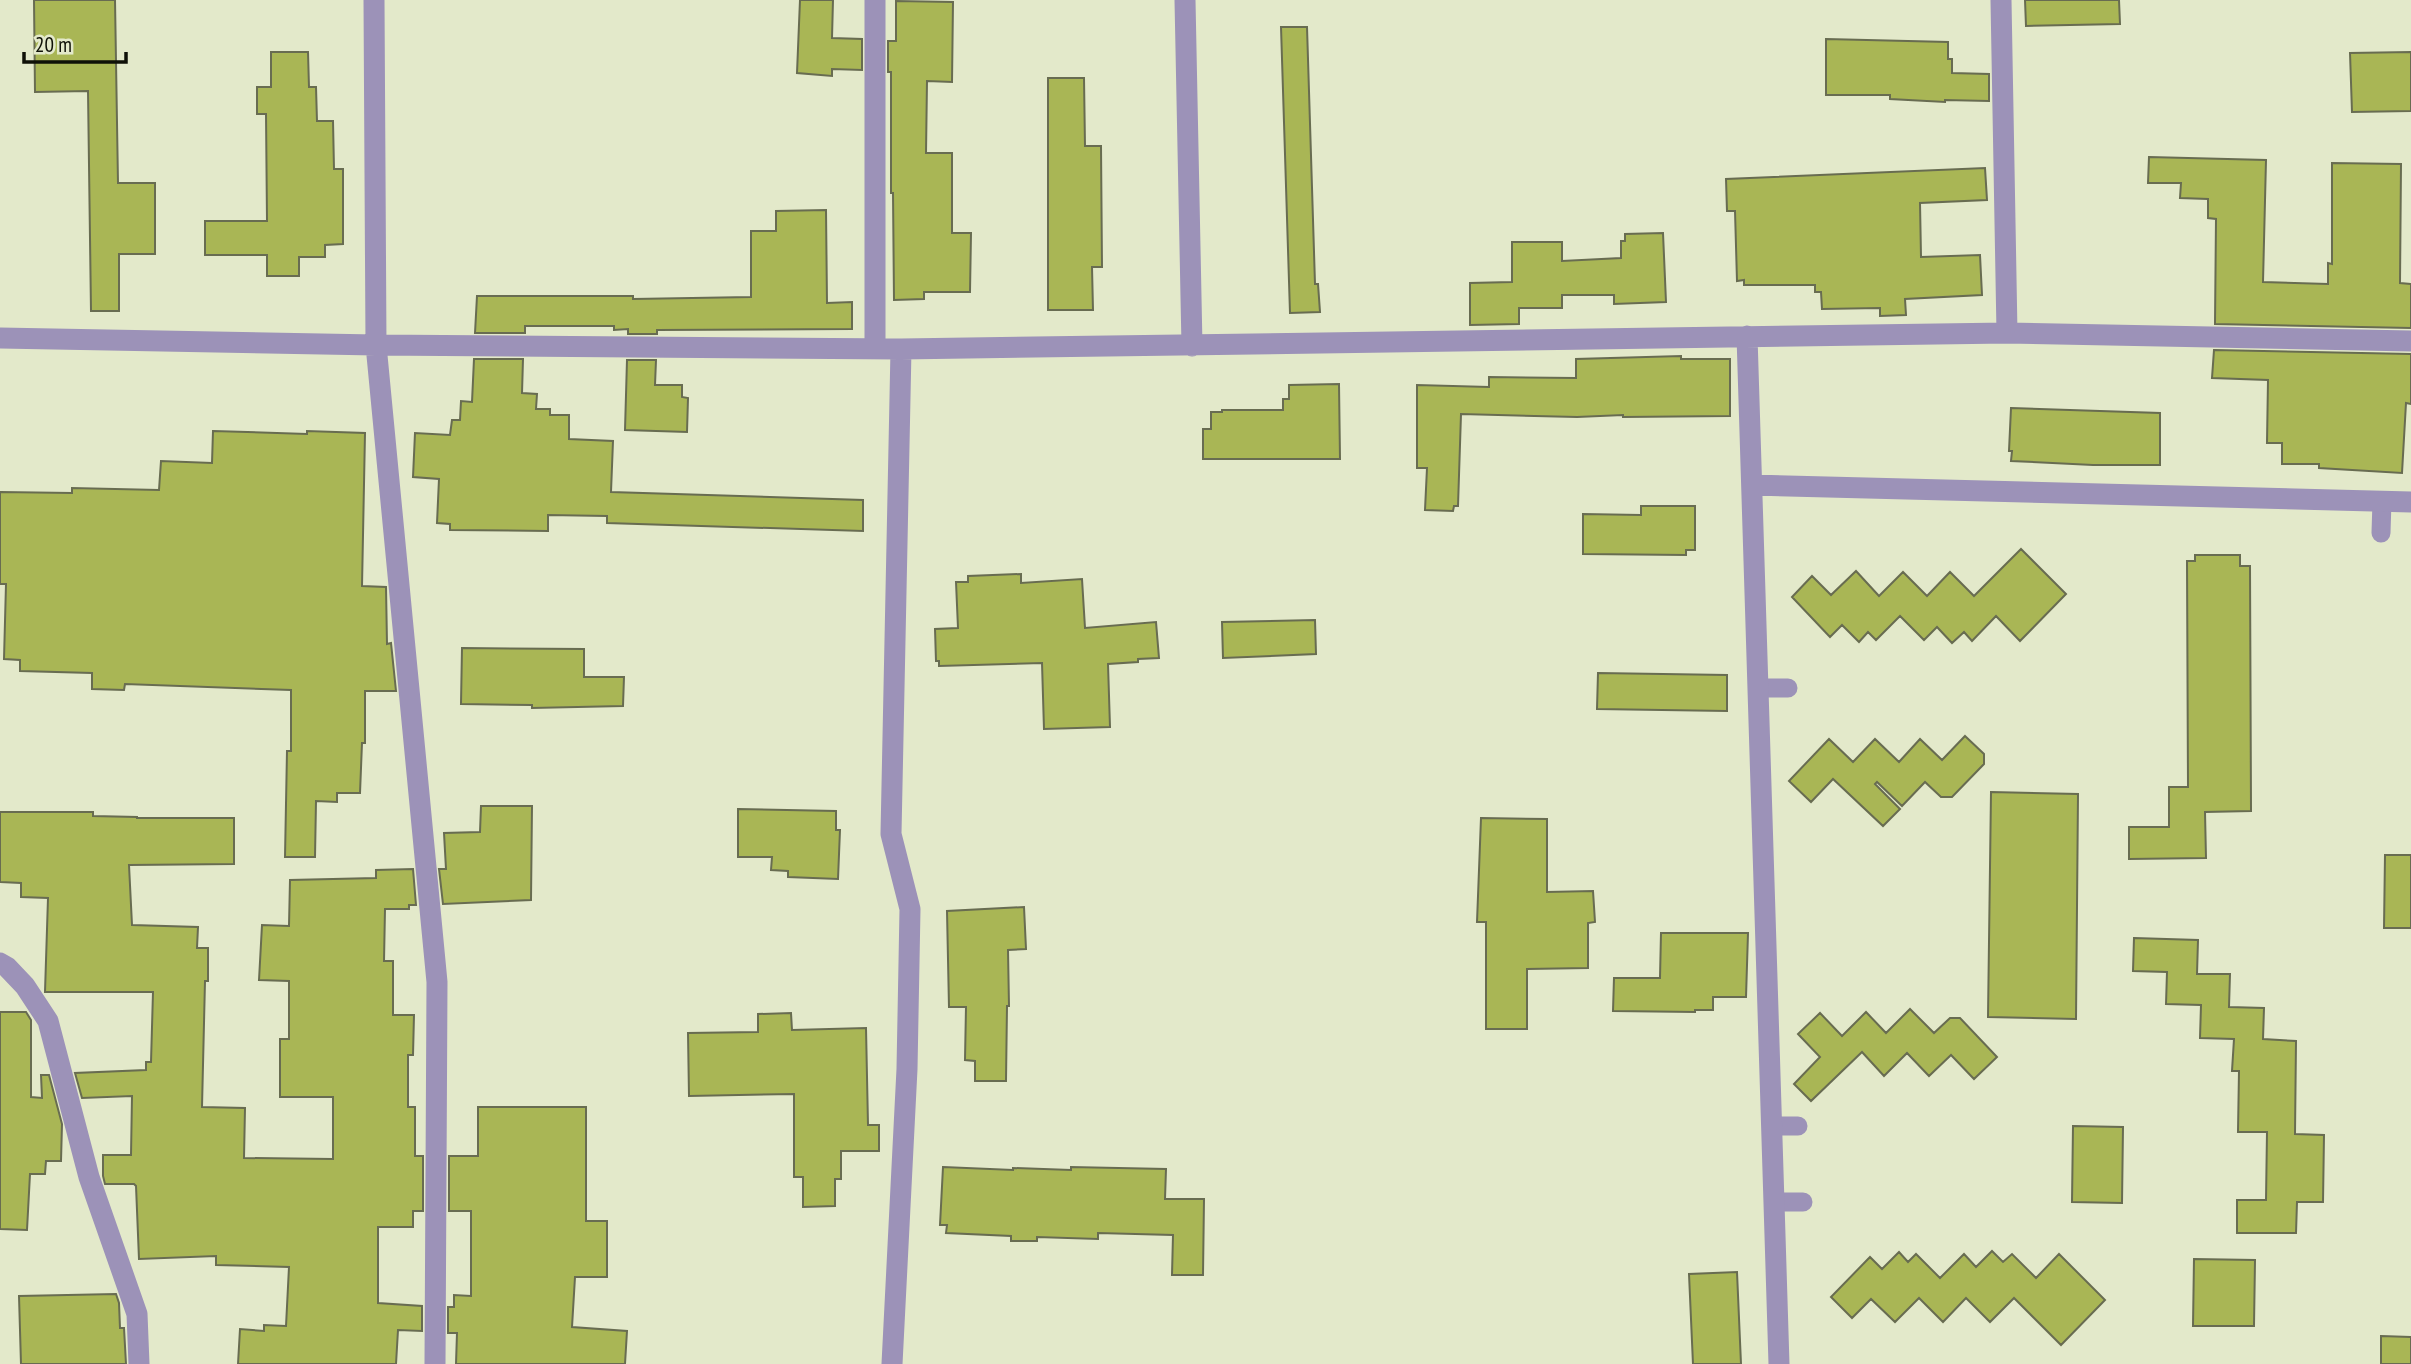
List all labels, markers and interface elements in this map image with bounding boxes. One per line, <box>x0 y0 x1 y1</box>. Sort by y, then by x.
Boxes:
scale bar <box>24 21 126 65</box>
text: 20 m <box>35 31 72 58</box>

